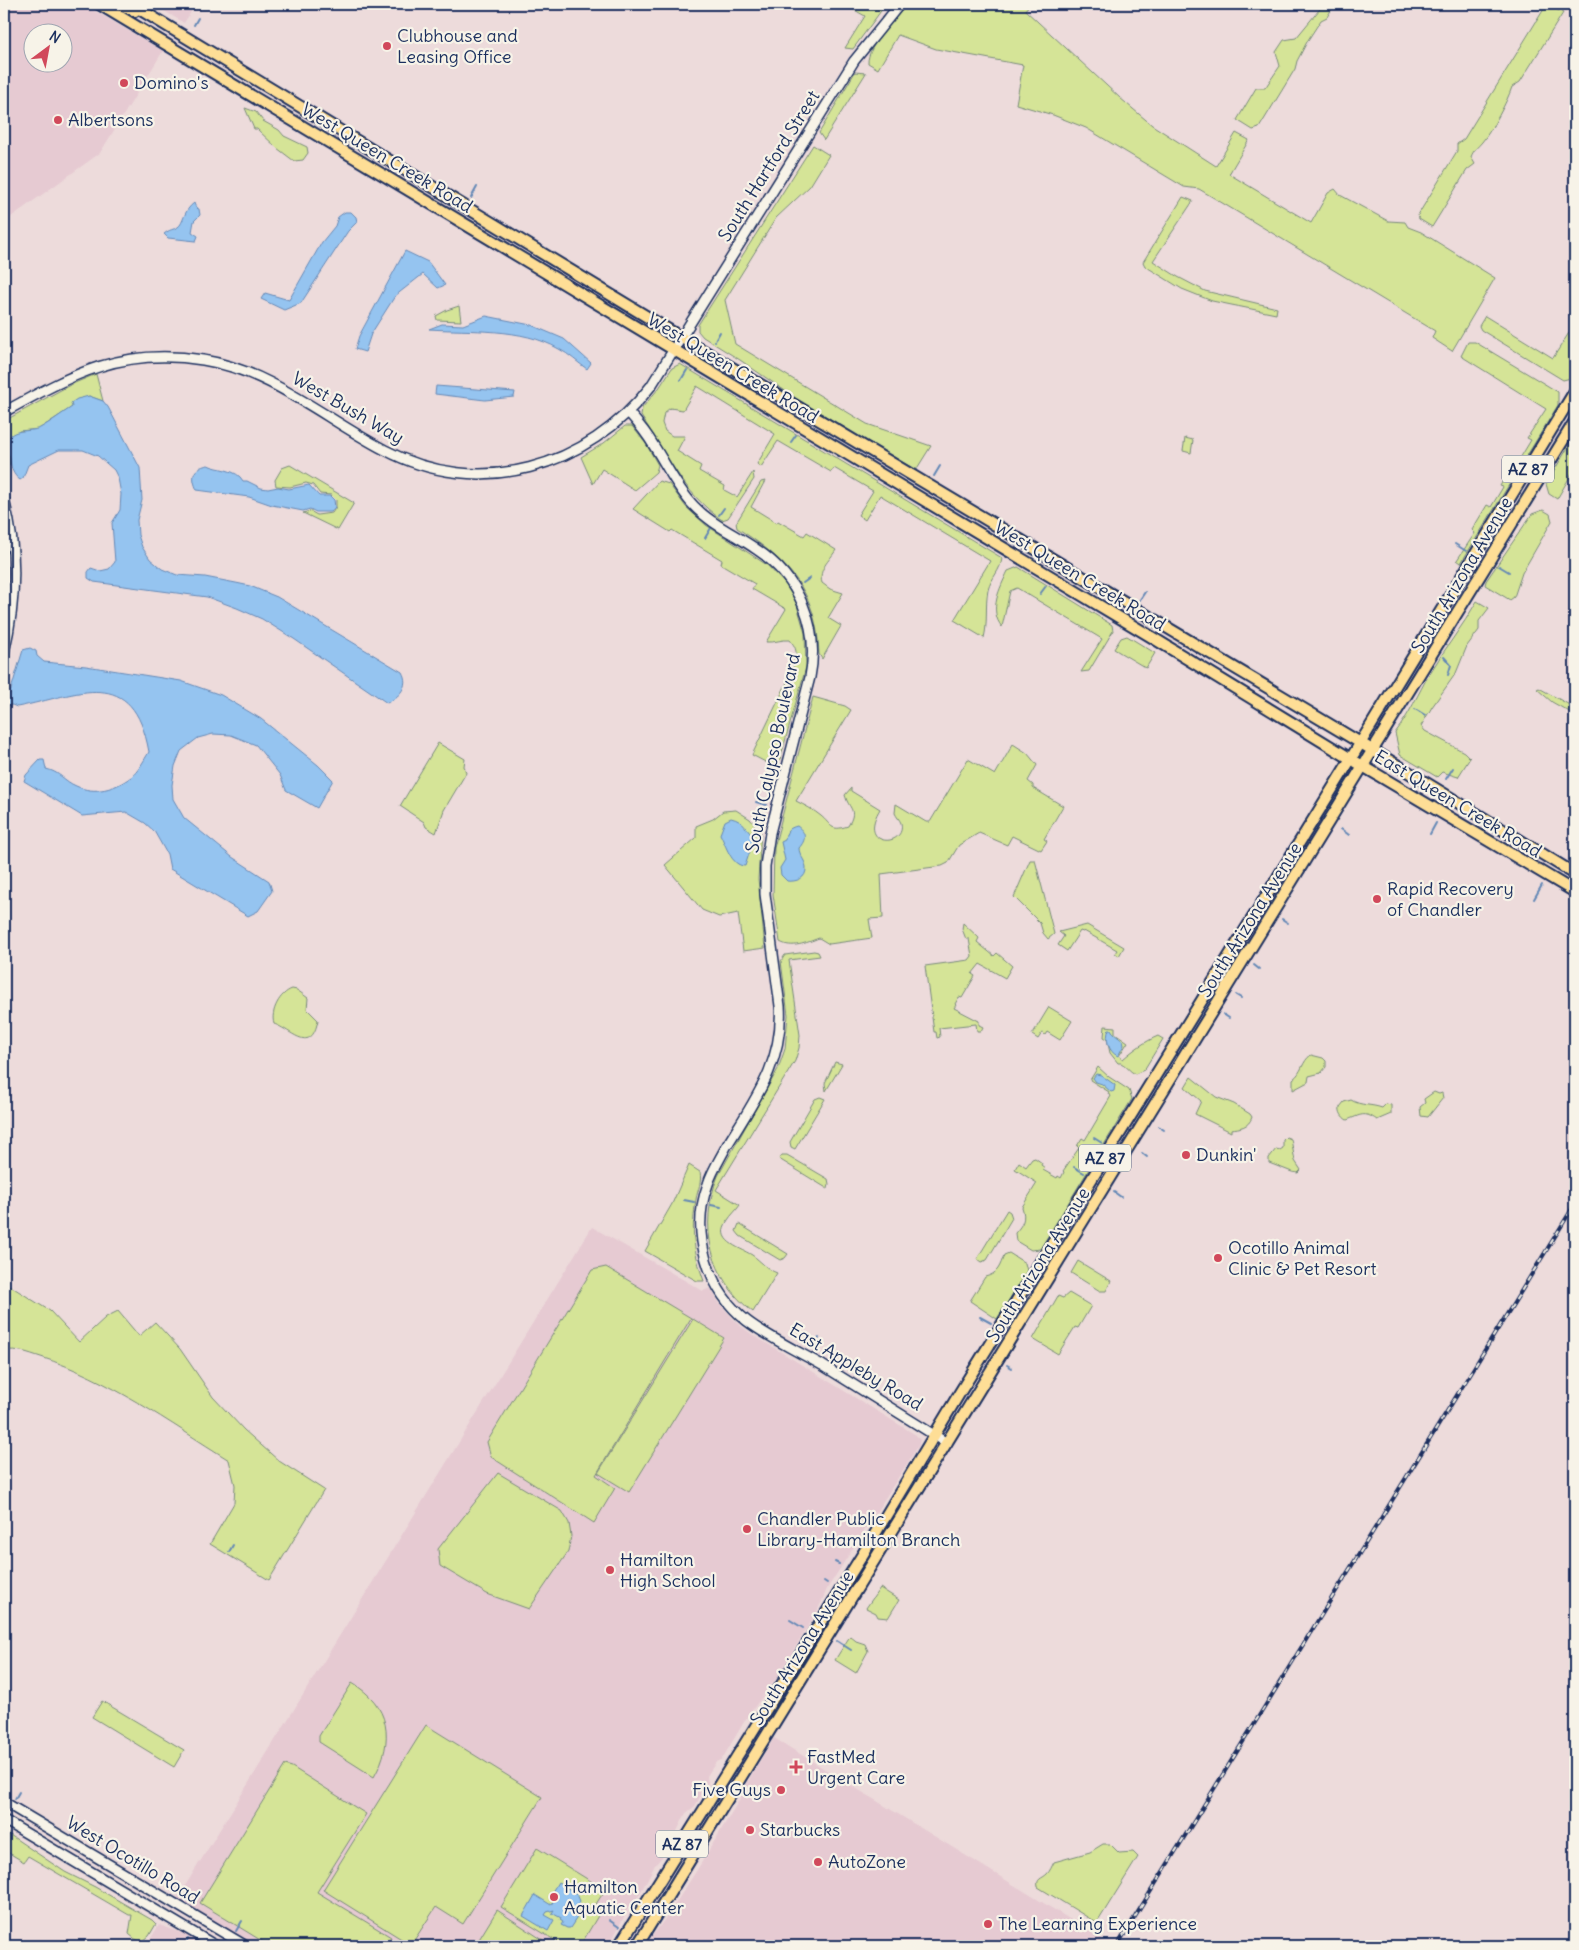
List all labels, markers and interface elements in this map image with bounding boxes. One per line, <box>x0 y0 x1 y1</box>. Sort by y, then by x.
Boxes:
north arrow <box>22 22 72 72</box>
place label: Clubhouse and Leasing Office <box>397 24 518 68</box>
text: N <box>46 27 64 47</box>
marker: Clubhouse and Leasing Office <box>381 40 393 52</box>
place label: Domino's <box>134 71 209 94</box>
marker: Domino's <box>118 77 130 89</box>
street label: South Hartford Street <box>713 86 824 246</box>
street label: West Queen Creek Road <box>297 97 477 218</box>
place label: Albertsons <box>68 108 154 131</box>
marker: Albertsons <box>52 114 64 126</box>
street label: West Queen Creek Road <box>643 307 823 428</box>
street label: West Bush Way <box>288 366 408 449</box>
road number: AZ 87 <box>1502 456 1554 482</box>
street label: South Arizona Avenue <box>1406 492 1517 657</box>
street label: West Queen Creek Road <box>990 515 1170 636</box>
street label: South Calypso Boulevard <box>740 651 805 855</box>
street label: East Queen Creek Road <box>1371 745 1546 863</box>
street label: South Arizona Avenue <box>1193 838 1307 1001</box>
place label: Rapid Recovery of Chandler <box>1387 877 1514 921</box>
marker: Rapid Recovery of Chandler <box>1371 893 1383 905</box>
place label: Dunkin' <box>1196 1143 1257 1166</box>
road number: AZ 87 <box>1079 1144 1131 1172</box>
marker: Dunkin' <box>1180 1149 1192 1161</box>
street label: South Arizona Avenue <box>981 1183 1095 1346</box>
place label: Ocotillo Animal Clinic & Pet Resort <box>1228 1236 1377 1280</box>
marker: Ocotillo Animal Clinic & Pet Resort <box>1212 1252 1224 1264</box>
street label: East Appleby Road <box>785 1318 928 1416</box>
place label: Chandler Public Library-Hamilton Branch <box>757 1507 960 1551</box>
marker: Chandler Public Library-Hamilton Branch <box>741 1523 753 1535</box>
place label: Hamilton High School <box>620 1548 716 1592</box>
marker: Hamilton High School <box>604 1564 616 1576</box>
street label: South Arizona Avenue <box>745 1566 859 1729</box>
place label: FastMed Urgent Care <box>807 1745 905 1789</box>
marker: FastMed Urgent Care <box>789 1760 803 1774</box>
place label: Five Guys <box>692 1778 771 1801</box>
marker: Five Guys <box>775 1784 787 1796</box>
street label: West Ocotillo Road <box>62 1811 205 1909</box>
place label: Starbucks <box>760 1818 840 1841</box>
marker: Starbucks <box>744 1824 756 1836</box>
road number: AZ 87 <box>656 1830 708 1858</box>
place label: AutoZone <box>828 1850 906 1873</box>
marker: AutoZone <box>812 1856 824 1868</box>
place label: Hamilton Aquatic Center <box>564 1875 685 1919</box>
marker: Hamilton Aquatic Center <box>548 1891 560 1903</box>
place label: The Learning Experience <box>998 1912 1197 1935</box>
marker: The Learning Experience <box>982 1918 994 1930</box>

